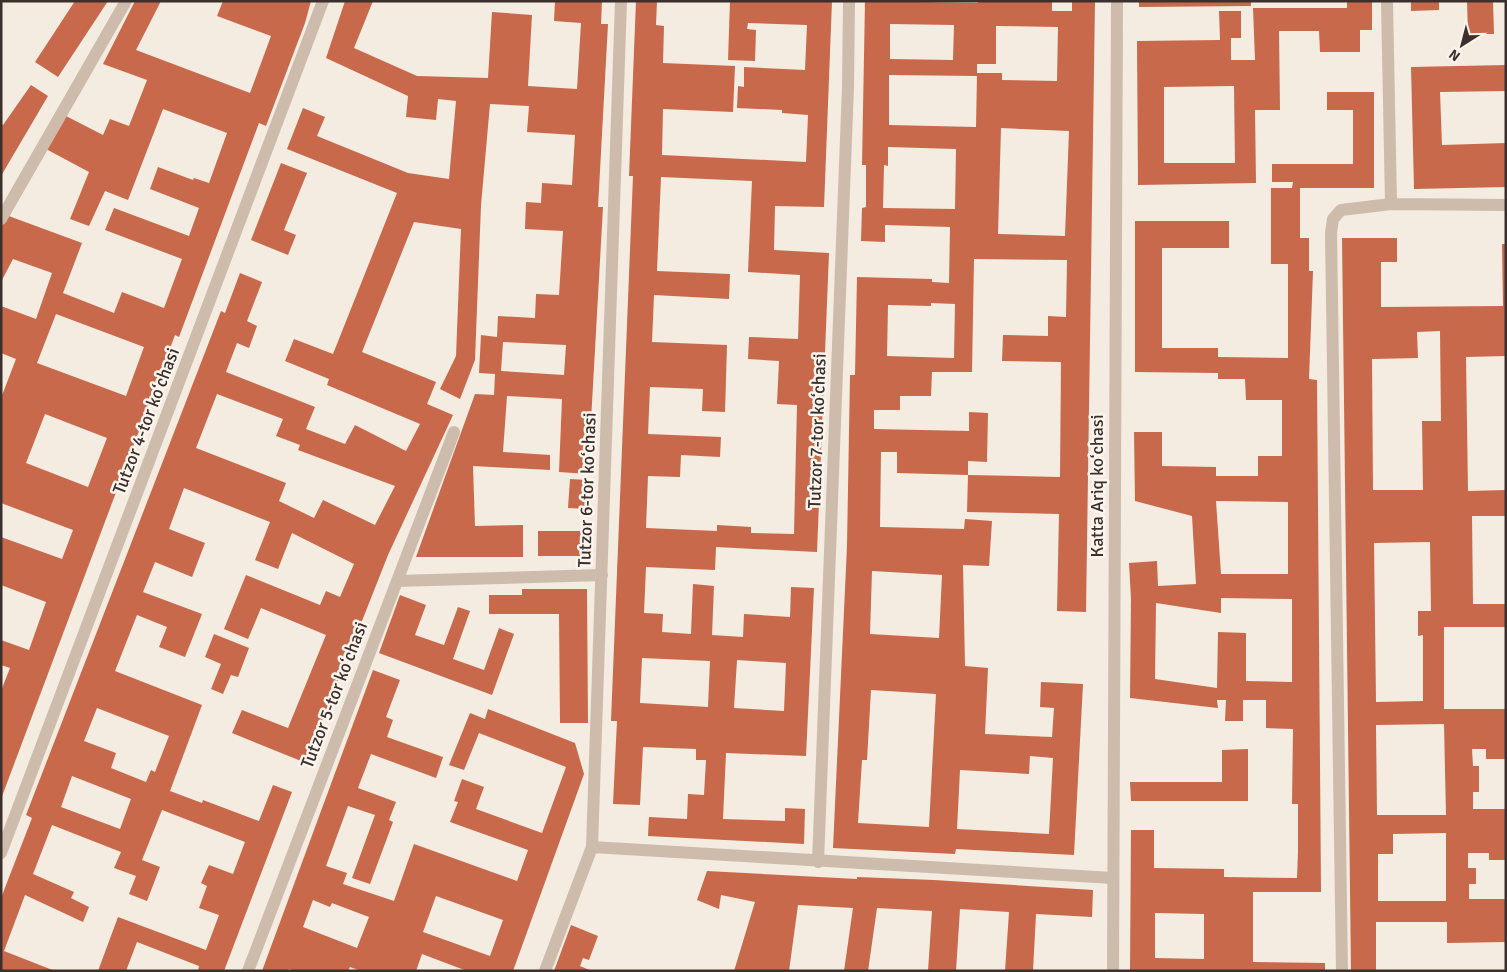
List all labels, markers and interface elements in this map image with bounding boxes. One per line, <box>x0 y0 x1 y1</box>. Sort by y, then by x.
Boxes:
north arrow <box>1437 20 1487 70</box>
text: N <box>1446 45 1464 65</box>
street label: Tutzor 4-tor koʻchasi <box>108 345 184 497</box>
street label: Tutzor 7-tor koʻchasi <box>803 353 831 509</box>
street label: Tutzor 6-tor koʻchasi <box>573 412 601 568</box>
street label: Katta Ariq koʻchasi <box>1086 414 1108 558</box>
street label: Tutzor 5-tor koʻchasi <box>296 619 372 771</box>

